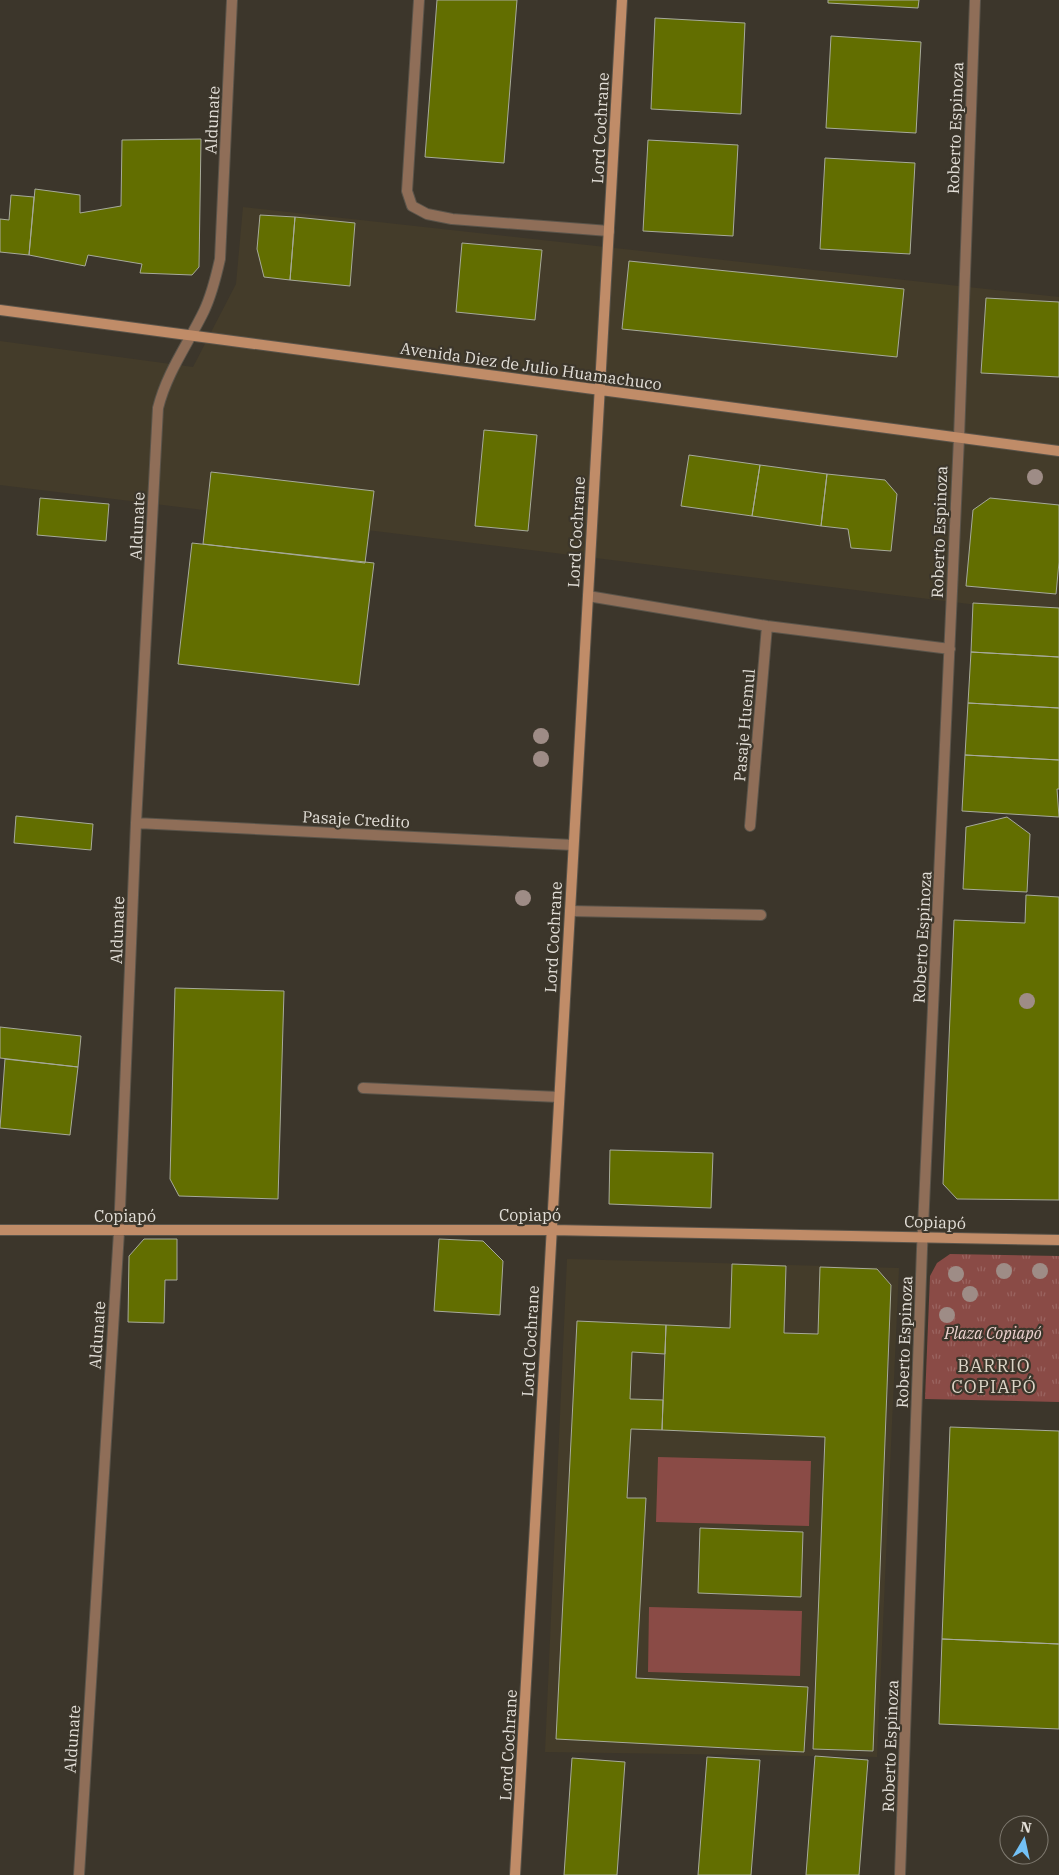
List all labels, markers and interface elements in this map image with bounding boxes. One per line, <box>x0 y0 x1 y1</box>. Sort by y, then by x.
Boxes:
street label: Roberto Espinoza <box>943 61 967 194</box>
street label: Lord Cochrane <box>587 72 613 184</box>
street label: Aldunate <box>200 85 224 155</box>
street label: Avenida Diez de Julio Huamachuco <box>399 338 663 394</box>
street label: Roberto Espinoza <box>927 465 951 598</box>
street label: Lord Cochrane <box>563 476 589 588</box>
street label: Aldunate <box>125 491 149 561</box>
street label: Pasaje Huemul <box>729 668 759 782</box>
street label: Pasaje Credito <box>302 806 410 832</box>
street label: Roberto Espinoza <box>909 870 935 1004</box>
street label: Lord Cochrane <box>540 881 566 993</box>
street label: Aldunate <box>106 896 128 964</box>
street label: Copiapó <box>499 1205 561 1225</box>
street label: Copiapó <box>94 1206 156 1226</box>
street label: Copiapó <box>904 1211 966 1233</box>
street label: Roberto Espinoza <box>892 1275 916 1408</box>
street label: Lord Cochrane <box>517 1285 543 1397</box>
street label: Aldunate <box>85 1300 109 1370</box>
park label: Plaza Copiapó <box>943 1323 1042 1343</box>
district label: BARRIO COPIAPÓ <box>951 1354 1037 1398</box>
street label: Roberto Espinoza <box>878 1679 902 1812</box>
street label: Lord Cochrane <box>495 1689 521 1801</box>
street label: Aldunate <box>60 1704 84 1774</box>
north arrow <box>999 1815 1049 1865</box>
text: N <box>1019 1817 1033 1837</box>

